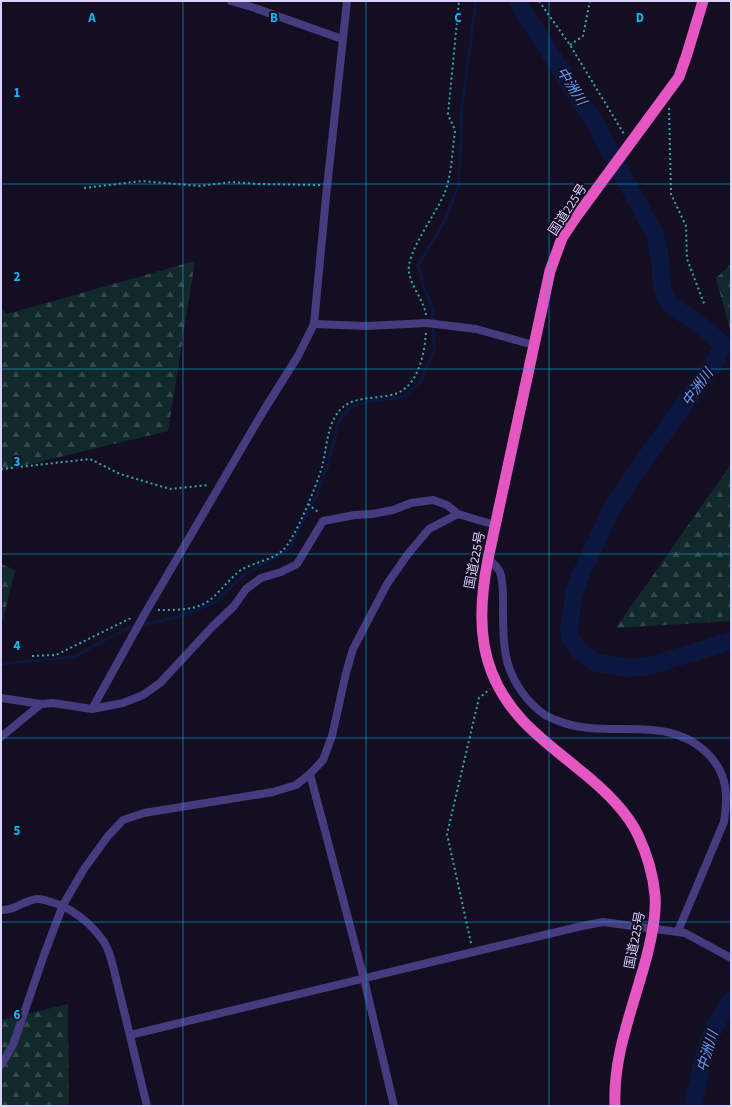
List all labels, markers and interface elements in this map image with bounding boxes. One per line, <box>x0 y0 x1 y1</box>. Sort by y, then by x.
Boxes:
text: A <box>87 9 96 27</box>
text: B <box>270 9 278 27</box>
text: C <box>454 9 462 27</box>
text: D <box>636 9 644 27</box>
water label: 中洲川 <box>551 63 592 111</box>
text: 1 <box>14 84 21 102</box>
street label: 国道225号 <box>544 180 591 239</box>
text: 2 <box>14 268 21 286</box>
water label: 中洲川 <box>677 363 719 410</box>
text: 3 <box>14 453 21 471</box>
street label: 国道225号 <box>461 530 489 591</box>
text: 4 <box>14 637 21 655</box>
text: 5 <box>14 822 21 840</box>
street label: 国道225号 <box>621 910 649 971</box>
text: 6 <box>14 1006 21 1024</box>
water label: 中洲川 <box>692 1026 724 1074</box>

